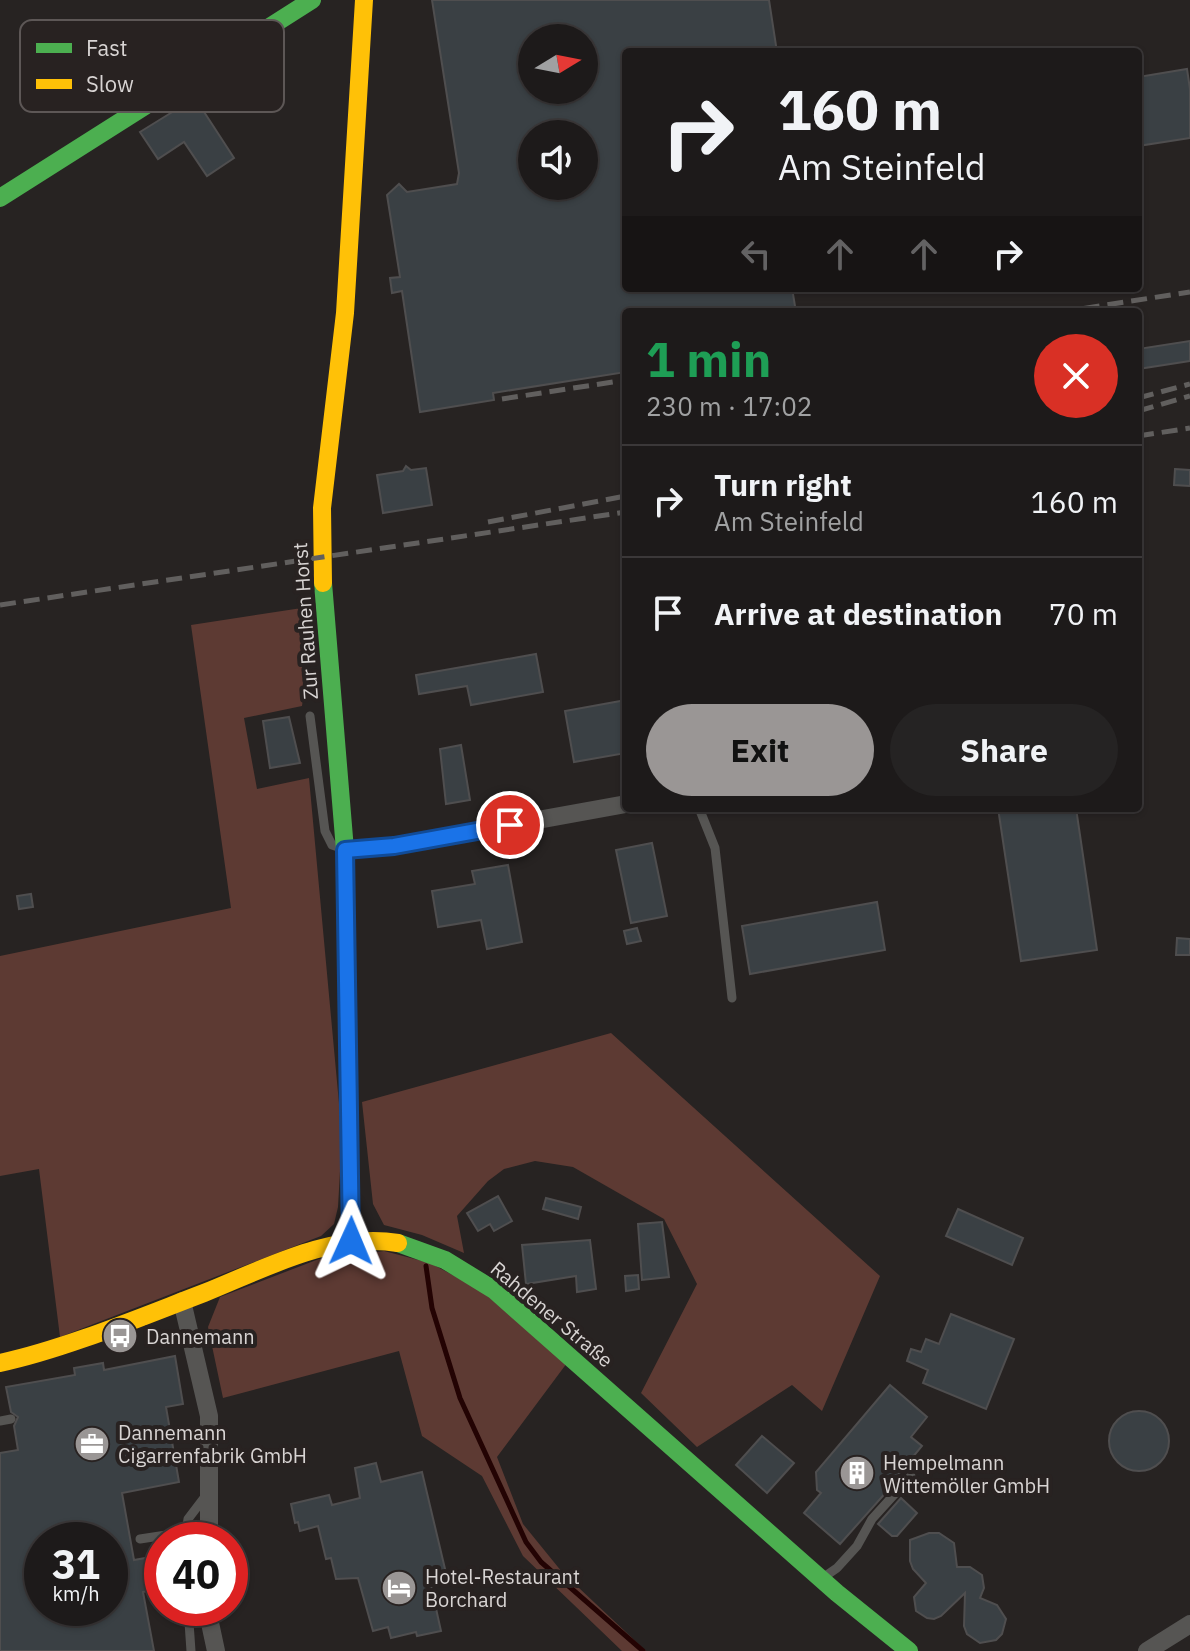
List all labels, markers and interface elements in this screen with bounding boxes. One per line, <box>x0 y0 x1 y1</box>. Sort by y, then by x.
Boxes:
legend <box>20 20 284 112</box>
north arrow <box>518 24 598 104</box>
map controls <box>518 24 598 200</box>
text: Fast <box>86 33 127 62</box>
text: Slow <box>86 69 134 98</box>
text: 160 m <box>778 73 942 145</box>
icon: right <box>646 80 750 184</box>
button: sound <box>518 120 598 200</box>
text: Am Steinfeld <box>778 143 986 190</box>
icon: left <box>734 232 778 276</box>
icon: ahead <box>818 232 862 276</box>
icon: ahead <box>902 232 946 276</box>
icon: right <box>986 232 1030 276</box>
text: 1 min <box>646 328 771 390</box>
button: close <box>1034 334 1118 418</box>
text: 230 m · 17:02 <box>646 389 812 423</box>
text: Turn right <box>714 465 852 504</box>
icon: right <box>646 479 690 523</box>
text: 160 m <box>1031 482 1118 521</box>
text: Am Steinfeld <box>714 504 864 538</box>
street label: Zur Rauhen Horst <box>286 542 324 700</box>
icon: arrive <box>646 591 690 635</box>
text: Arrive at destination <box>714 594 1002 633</box>
text: 70 m <box>1049 594 1118 633</box>
button: Exit <box>646 704 874 796</box>
button: Share <box>890 704 1118 796</box>
pin <box>476 791 544 859</box>
icon: arrive <box>488 803 532 847</box>
position arrow <box>309 1199 393 1283</box>
street label: Rahdener Straße <box>485 1255 619 1373</box>
bus stop icon: Dannemann <box>101 1317 139 1355</box>
place label: Dannemann <box>146 1323 255 1350</box>
place label: Dannemann Cigarrenfabrik GmbH <box>118 1419 307 1469</box>
office icon: Dannemann Cigarrenfabrik GmbH <box>73 1425 111 1463</box>
place label: Hempelmann Wittemöller GmbH <box>883 1449 1050 1499</box>
building icon: Hempelmann Wittemöller GmbH <box>838 1454 876 1492</box>
speed limit sign: 40 <box>144 1522 248 1626</box>
text: 31 <box>52 1538 100 1590</box>
place label: Hotel-Restaurant Borchard <box>425 1563 580 1613</box>
hotel icon: Hotel-Restaurant Borchard <box>380 1569 418 1607</box>
text: km/h <box>52 1580 100 1607</box>

